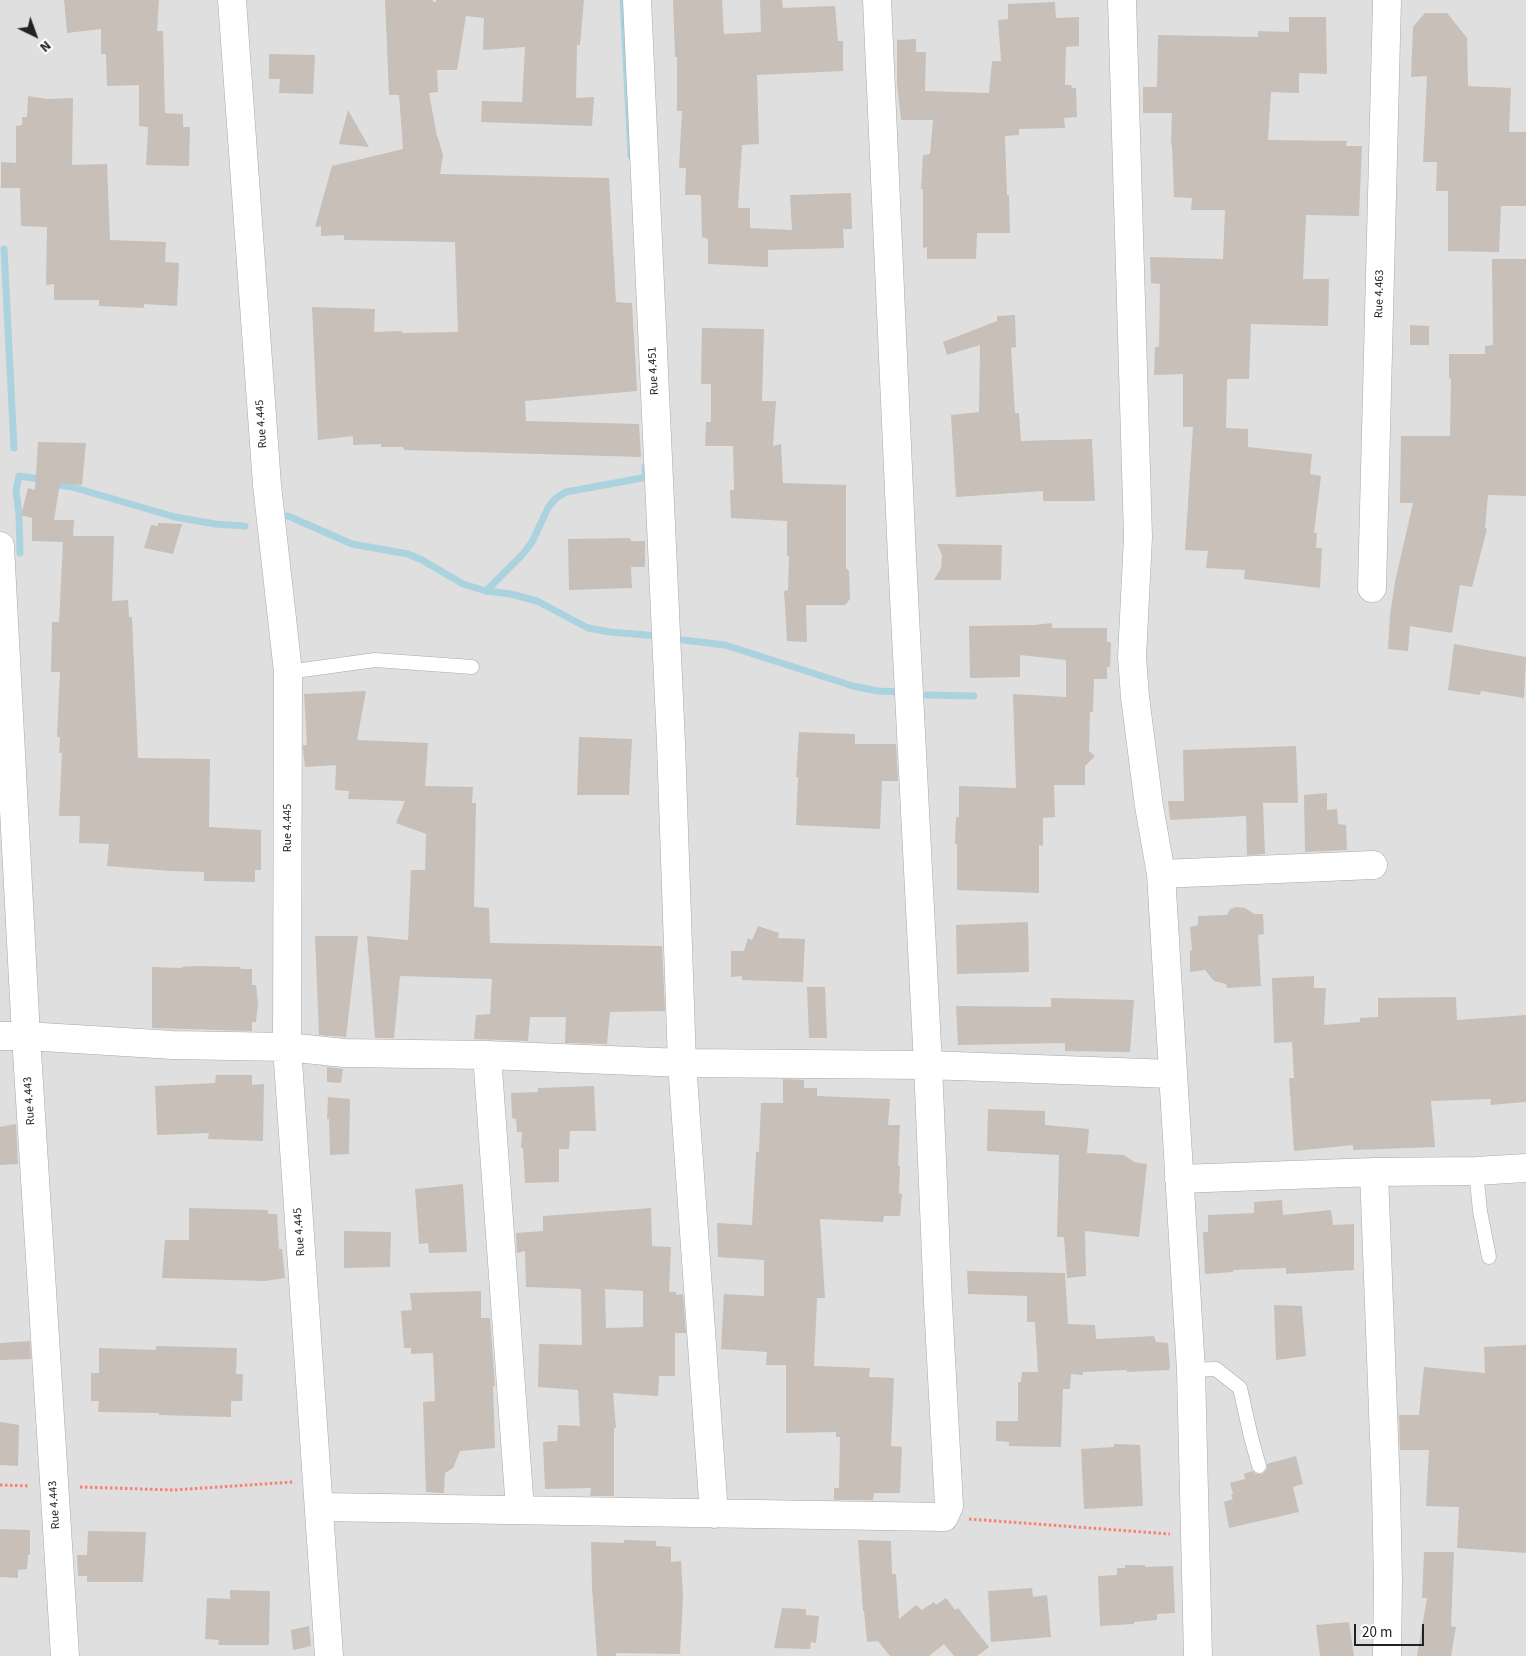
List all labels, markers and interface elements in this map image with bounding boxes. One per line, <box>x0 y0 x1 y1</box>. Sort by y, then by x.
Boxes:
north arrow <box>10 10 60 60</box>
text: N <box>35 36 55 57</box>
street label: Rue 4.463 <box>1372 270 1388 318</box>
street label: Rue 4.451 <box>646 346 662 396</box>
street label: Rue 4.445 <box>253 399 271 449</box>
street label: Rue 4.445 <box>281 804 295 852</box>
street label: Rue 4.443 <box>21 1076 39 1126</box>
street label: Rue 4.445 <box>291 1207 309 1257</box>
street label: Rue 4.443 <box>46 1480 64 1530</box>
scale bar <box>1356 1614 1426 1646</box>
text: 20 m <box>1362 1622 1392 1643</box>

